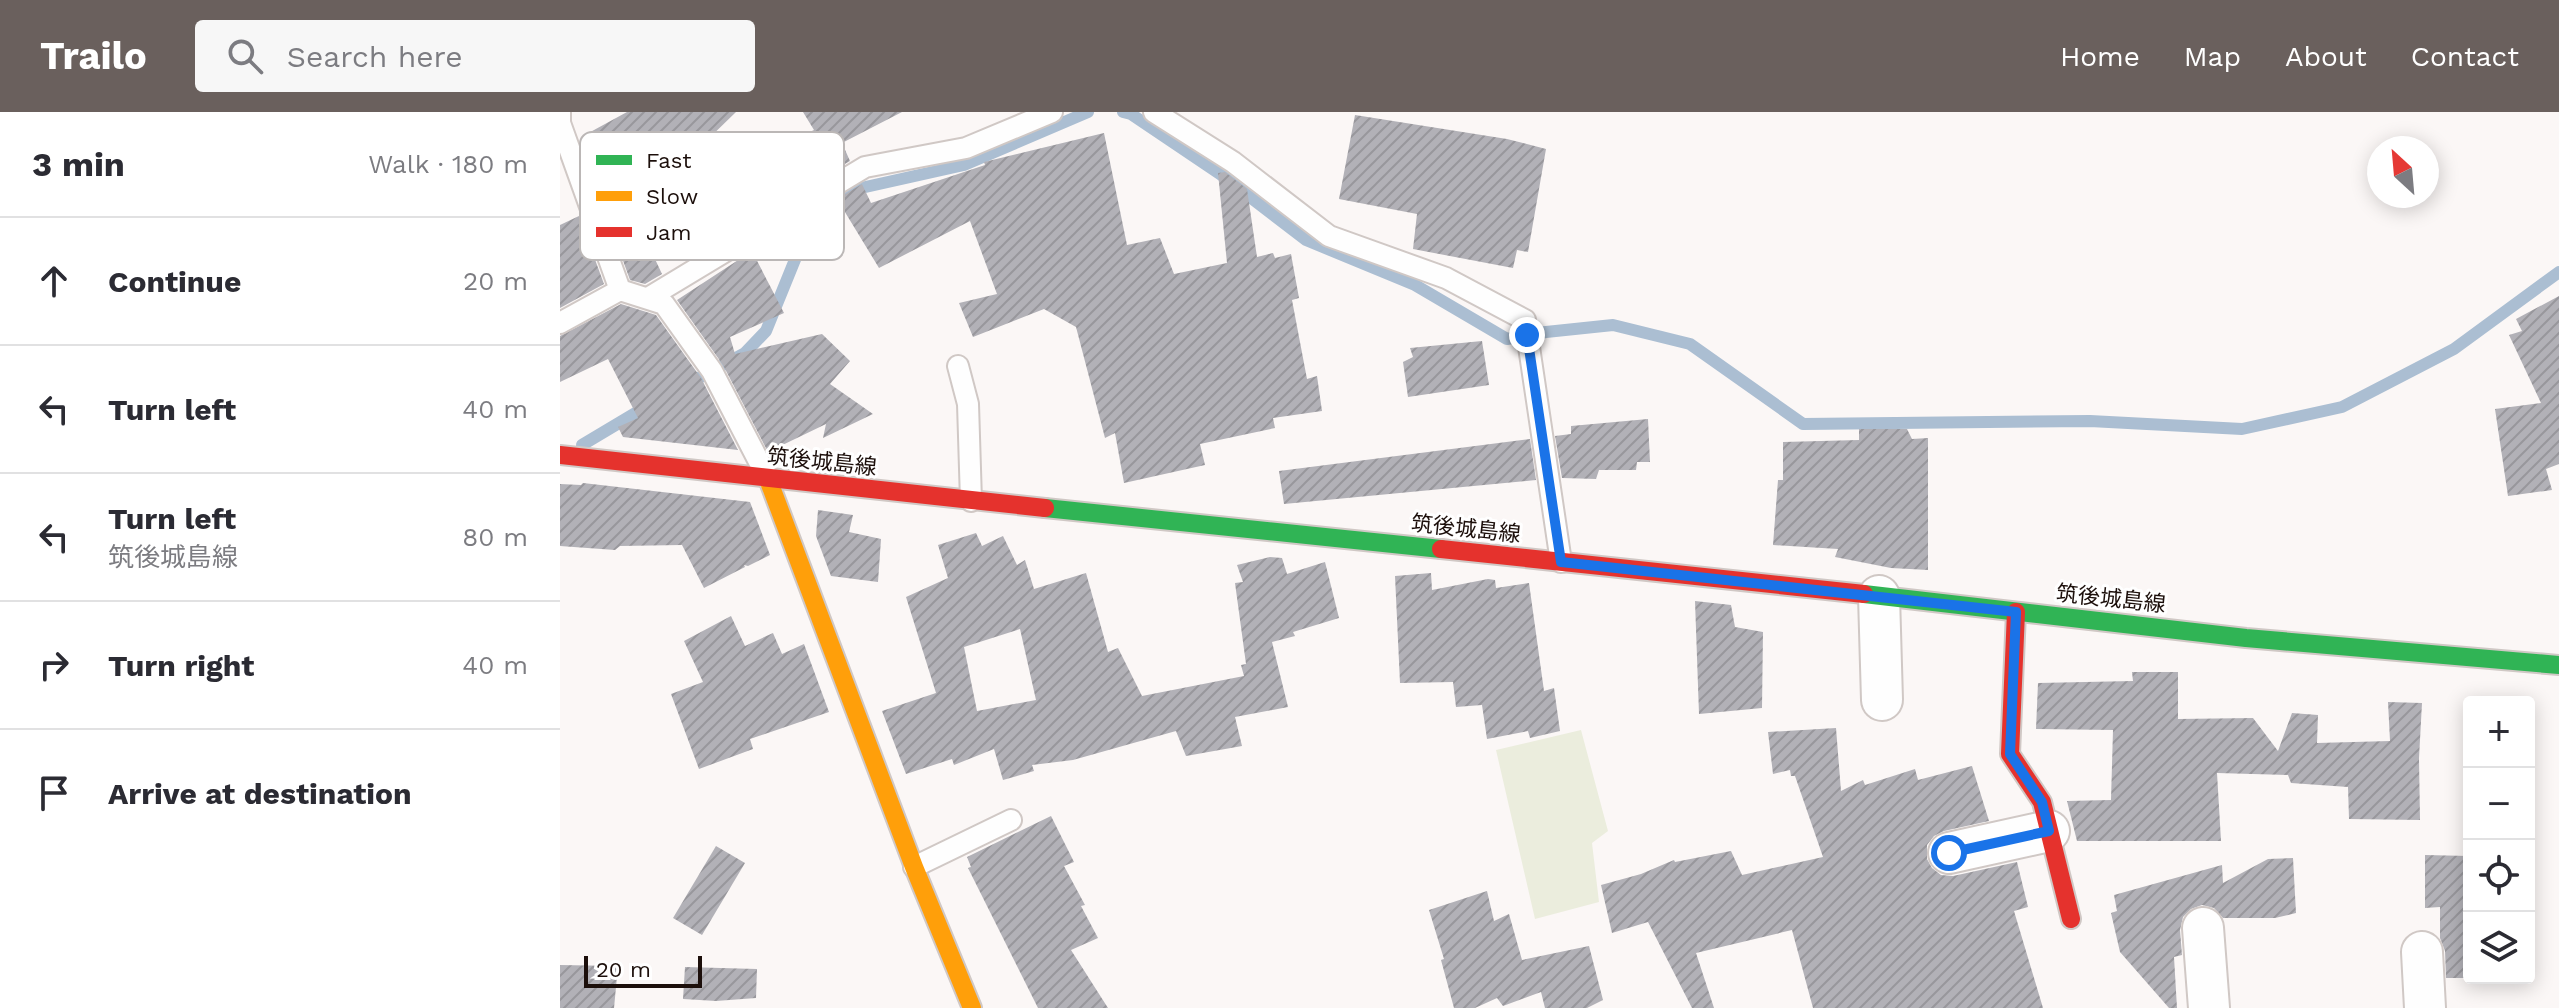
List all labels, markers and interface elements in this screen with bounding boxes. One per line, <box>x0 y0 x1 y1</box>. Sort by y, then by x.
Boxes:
search box <box>195 20 755 92</box>
text: Trailo <box>40 34 147 78</box>
icon: search <box>223 34 267 78</box>
text: Search here <box>287 39 463 74</box>
text: Home <box>2060 40 2140 73</box>
text: Map <box>2184 40 2241 73</box>
text: About <box>2285 40 2367 73</box>
text: Contact <box>2411 40 2519 73</box>
legend <box>580 132 844 260</box>
north arrow <box>2367 136 2439 208</box>
text: 3 min <box>32 144 125 184</box>
text: Fast <box>646 148 692 173</box>
text: Walk · 180 m <box>368 149 528 179</box>
text: Slow <box>646 184 698 209</box>
text: Jam <box>646 220 691 245</box>
icon: ahead <box>32 259 76 303</box>
text: Continue <box>108 264 241 299</box>
text: 20 m <box>463 266 528 296</box>
route end <box>1509 317 1545 353</box>
icon: left <box>32 387 76 431</box>
text: Turn left <box>108 392 236 427</box>
text: 40 m <box>462 394 528 424</box>
street label: 筑後城島線 <box>766 443 878 480</box>
text: Turn left <box>108 501 236 536</box>
street label: 筑後城島線 <box>1410 510 1522 547</box>
icon: left <box>32 515 76 559</box>
text: 80 m <box>462 522 528 552</box>
text: 筑後城島線 <box>108 542 238 572</box>
street label: 筑後城島線 <box>2055 580 2167 617</box>
icon: right <box>32 643 76 687</box>
text: Turn right <box>108 648 254 683</box>
text: 40 m <box>462 650 528 680</box>
map controls <box>2463 696 2535 984</box>
button: + <box>2463 696 2535 768</box>
button: − <box>2463 768 2535 840</box>
icon: arrive <box>32 771 76 815</box>
text: Arrive at destination <box>108 776 412 811</box>
route start <box>1931 835 1967 871</box>
button: locate <box>2463 840 2535 912</box>
button: layers <box>2463 912 2535 984</box>
scale bar <box>584 952 702 988</box>
text: 20 m <box>596 957 651 982</box>

